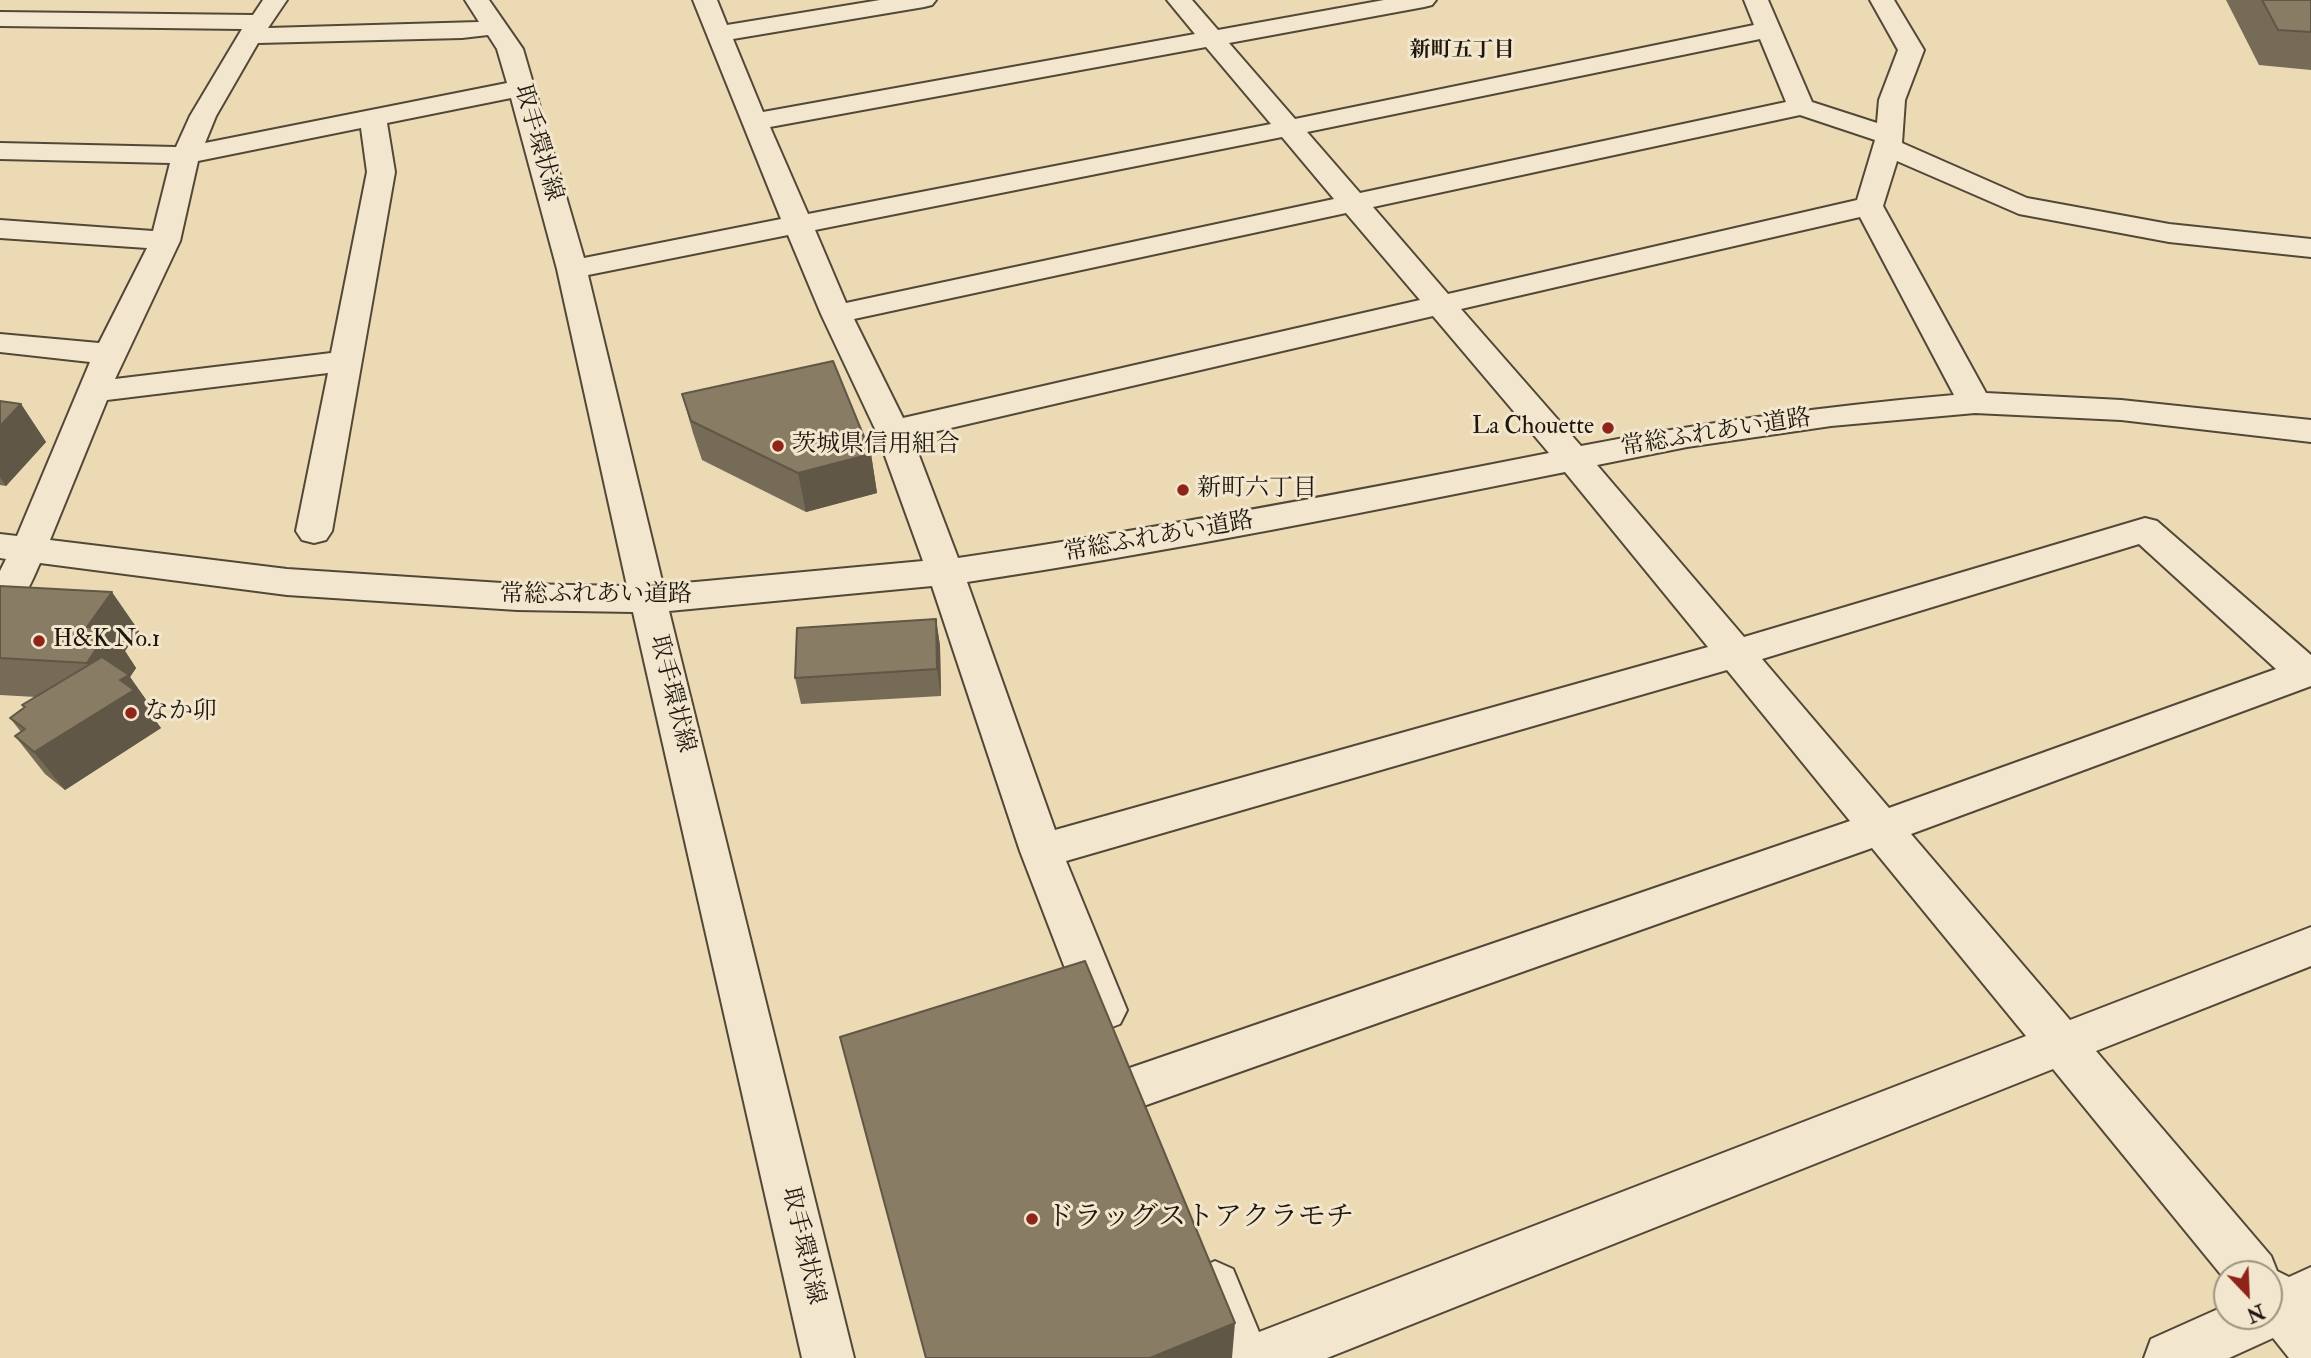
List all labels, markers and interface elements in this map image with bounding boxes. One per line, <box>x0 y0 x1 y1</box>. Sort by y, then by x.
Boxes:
district label: 新町五丁目 <box>1410 38 1514 64</box>
street label: 取手環状線 <box>507 81 567 205</box>
street label: 常総ふれあい道路 <box>1619 405 1813 463</box>
place label: La Chouette <box>1472 414 1594 442</box>
marker: La Chouette <box>1600 420 1616 436</box>
place label: 茨城県信用組合 <box>792 432 960 460</box>
marker: 茨城県信用組合 <box>770 438 786 454</box>
place label: 新町六丁目 <box>1197 476 1317 504</box>
marker: 新町六丁目 <box>1175 482 1191 498</box>
street label: 常総ふれあい道路 <box>1062 507 1256 569</box>
street label: 常総ふれあい道路 <box>500 582 692 610</box>
place label: H&K No.1 <box>53 627 160 655</box>
street label: 取手環状線 <box>643 632 699 756</box>
marker: H&K No.1 <box>31 633 47 649</box>
place label: なか卯 <box>145 699 217 727</box>
marker: なか卯 <box>123 705 139 721</box>
street label: 取手環状線 <box>774 1184 830 1308</box>
place label: ドラッグストアクラモチ <box>1046 1202 1354 1236</box>
marker: ドラッグストアクラモチ <box>1024 1211 1040 1227</box>
north arrow <box>2213 1260 2283 1330</box>
text: N <box>2243 1298 2268 1327</box>

